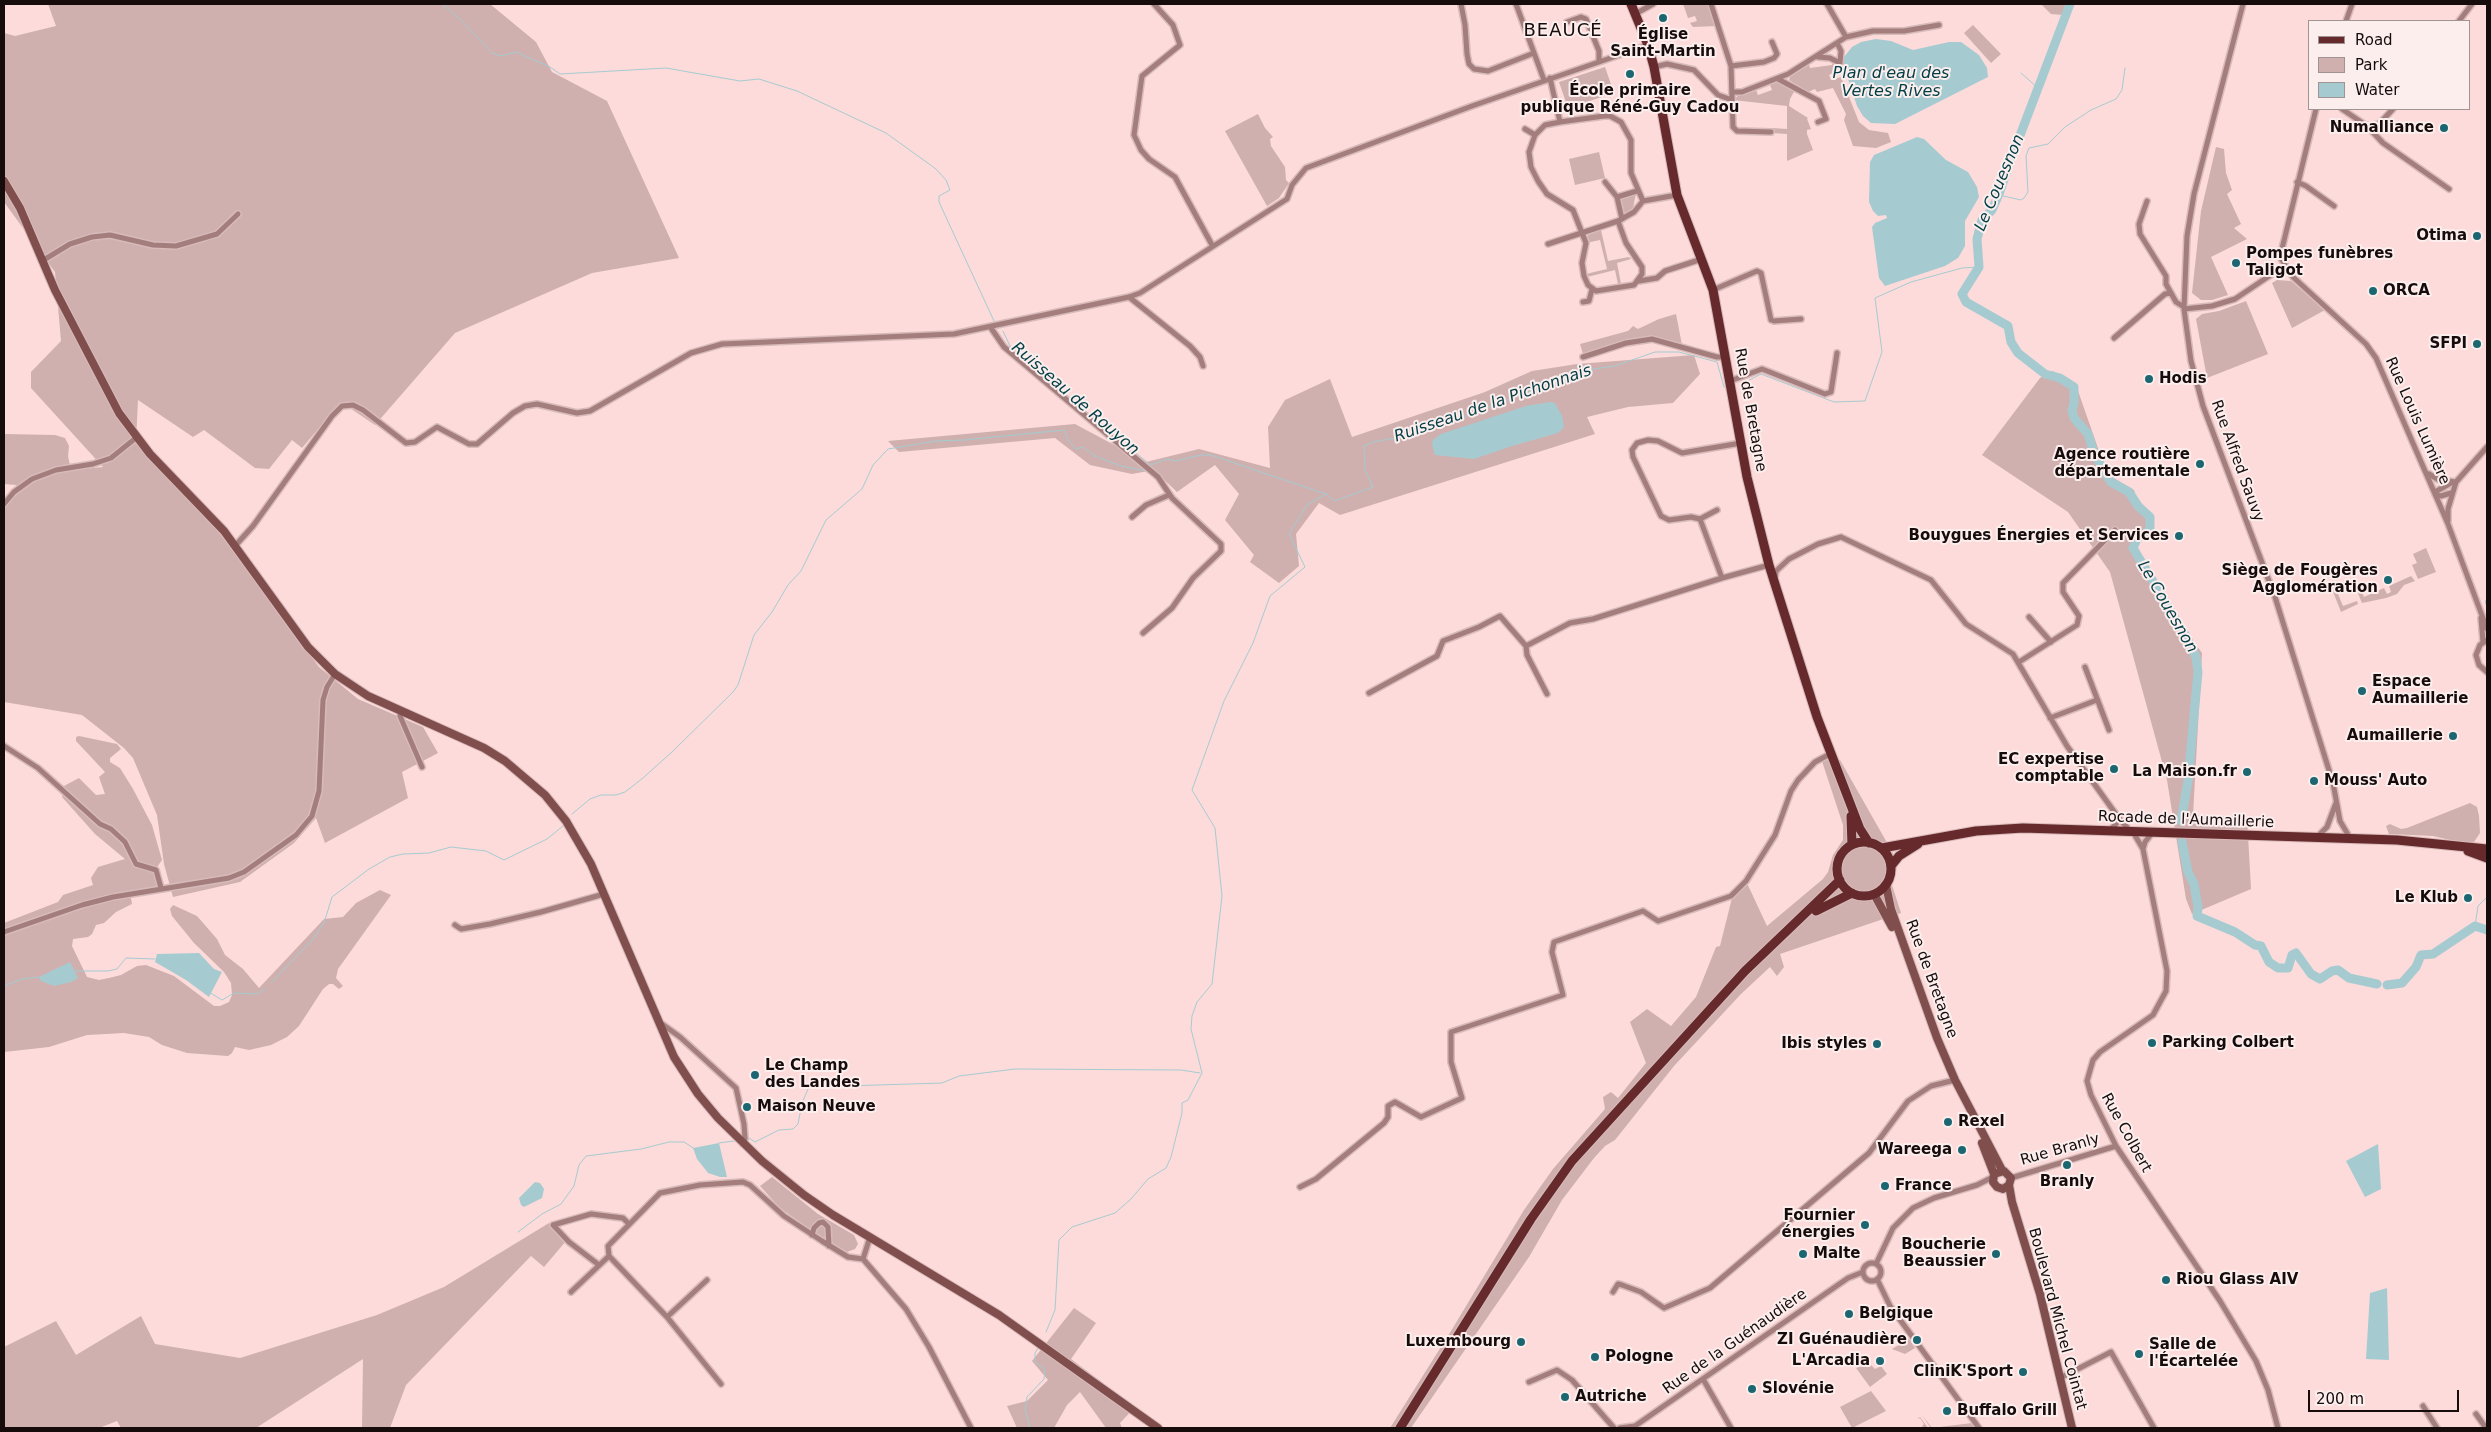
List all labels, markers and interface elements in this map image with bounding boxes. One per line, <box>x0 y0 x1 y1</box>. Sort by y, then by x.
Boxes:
marker: Église Saint-Martin <box>1657 12 1669 24</box>
district label: BEAUCÉ <box>1523 20 1603 42</box>
legend <box>2308 20 2471 110</box>
place label: Église Saint-Martin <box>1610 26 1716 61</box>
text: Road <box>2355 31 2393 49</box>
text: Park <box>2355 56 2387 74</box>
water label: Plan d'eau des Vertes Rives <box>1833 64 1949 102</box>
marker: École primaire publique Réné-Guy Cadou <box>1624 68 1636 80</box>
text: Water <box>2355 81 2399 99</box>
place label: École primaire publique Réné-Guy Cadou <box>1521 82 1739 117</box>
place label: Numalliance <box>2330 119 2434 137</box>
marker: Numalliance <box>2438 122 2450 134</box>
water label: Le Couesnon <box>1971 132 2029 234</box>
place label: Otima <box>2416 227 2467 245</box>
marker: Otima <box>2471 230 2483 242</box>
place label: Pompes funèbres Taligot <box>2246 245 2393 280</box>
marker: Pompes funèbres Taligot <box>2230 257 2242 269</box>
place label: ORCA <box>2383 282 2430 300</box>
marker: ORCA <box>2367 285 2379 297</box>
place label: SFPI <box>2429 335 2467 353</box>
water label: Ruisseau de Rouyon <box>1007 338 1143 460</box>
marker: SFPI <box>2471 338 2483 350</box>
street label: Rue de Bretagne <box>1730 347 1770 473</box>
street label: Rue Louis Lumière <box>2381 355 2453 487</box>
water label: Ruisseau de la Pichonnais <box>1392 361 1594 447</box>
place label: Hodis <box>2159 370 2207 388</box>
marker: Hodis <box>2143 373 2155 385</box>
street label: Rue Alfred Sauvy <box>2207 398 2267 524</box>
place label: Agence routière départementale <box>2054 446 2190 481</box>
marker: Agence routière départementale <box>2194 458 2206 470</box>
place label: Bouygues Énergies et Services <box>1909 527 2169 545</box>
marker: Bouygues Énergies et Services <box>2173 530 2185 542</box>
water label: Le Couesnon <box>2133 558 2201 656</box>
place label: Siège de Fougères Agglomération <box>2222 562 2378 597</box>
marker: Siège de Fougères Agglomération <box>2382 574 2394 586</box>
place label: Espace Aumaillerie <box>2372 673 2468 708</box>
marker: Espace Aumaillerie <box>2356 685 2368 697</box>
place label: Aumaillerie <box>2347 727 2443 745</box>
marker: Aumaillerie <box>2447 730 2459 742</box>
place label: EC expertise comptable <box>1998 751 2104 786</box>
marker: EC expertise comptable <box>2108 763 2120 775</box>
place label: La Maison.fr <box>2132 763 2237 781</box>
marker: La Maison.fr <box>2241 766 2253 778</box>
place label: Mouss' Auto <box>2324 772 2427 790</box>
marker: Mouss' Auto <box>2308 775 2320 787</box>
street label: Rocade de l'Aumaillerie <box>2097 808 2275 832</box>
place label: Le Klub <box>2395 889 2458 907</box>
marker: Le Klub <box>2462 892 2474 904</box>
street label: Rue de Bretagne <box>1901 917 1961 1041</box>
place label: Parking Colbert <box>2162 1034 2294 1052</box>
place label: Ibis styles <box>1781 1035 1867 1053</box>
marker: Parking Colbert <box>2146 1037 2158 1049</box>
marker: Ibis styles <box>1871 1038 1883 1050</box>
place label: Le Champ des Landes <box>765 1057 860 1092</box>
marker: Le Champ des Landes <box>749 1069 761 1081</box>
street label: Rue Colbert <box>2097 1090 2155 1176</box>
place label: Maison Neuve <box>757 1098 876 1116</box>
marker: Maison Neuve <box>741 1101 753 1113</box>
place label: Rexel <box>1958 1113 2005 1131</box>
marker: Rexel <box>1942 1116 1954 1128</box>
street label: Rue Branly <box>2018 1130 2102 1170</box>
place label: Wareega <box>1877 1141 1952 1159</box>
marker: Wareega <box>1956 1144 1968 1156</box>
marker: Branly <box>2061 1159 2073 1171</box>
place label: Branly <box>2040 1173 2094 1191</box>
place label: France <box>1895 1177 1952 1195</box>
marker: France <box>1879 1180 1891 1192</box>
place label: Fournier énergies <box>1782 1207 1855 1242</box>
marker: Fournier énergies <box>1859 1219 1871 1231</box>
street label: Boulevard Michel Cointat <box>2024 1226 2090 1412</box>
place label: Boucherie Beaussier <box>1901 1236 1986 1271</box>
place label: Malte <box>1813 1245 1861 1263</box>
marker: Malte <box>1797 1248 1809 1260</box>
marker: Boucherie Beaussier <box>1990 1248 2002 1260</box>
place label: Riou Glass AIV <box>2176 1271 2298 1289</box>
marker: Riou Glass AIV <box>2160 1274 2172 1286</box>
street label: Rue de la Guénaudière <box>1660 1285 1810 1399</box>
place label: Belgique <box>1859 1305 1933 1323</box>
marker: Belgique <box>1843 1308 1855 1320</box>
place label: ZI Guénaudière <box>1777 1331 1907 1349</box>
place label: Luxembourg <box>1405 1333 1511 1351</box>
marker: ZI Guénaudière <box>1911 1334 1923 1346</box>
marker: Luxembourg <box>1515 1336 1527 1348</box>
place label: Salle de l'Écartelée <box>2149 1336 2238 1371</box>
place label: Pologne <box>1605 1348 1673 1366</box>
marker: Salle de l'Écartelée <box>2133 1348 2145 1360</box>
marker: Pologne <box>1589 1351 1601 1363</box>
place label: L'Arcadia <box>1792 1352 1870 1370</box>
marker: L'Arcadia <box>1874 1355 1886 1367</box>
place label: CliniK'Sport <box>1913 1363 2013 1381</box>
marker: CliniK'Sport <box>2017 1366 2029 1378</box>
place label: Slovénie <box>1762 1380 1834 1398</box>
scale bar <box>2311 1380 2462 1412</box>
marker: Slovénie <box>1746 1383 1758 1395</box>
place label: Autriche <box>1575 1388 1647 1406</box>
text: 200 m <box>2316 1390 2364 1408</box>
marker: Autriche <box>1559 1391 1571 1403</box>
place label: Buffalo Grill <box>1957 1402 2057 1420</box>
marker: Buffalo Grill <box>1941 1405 1953 1417</box>

